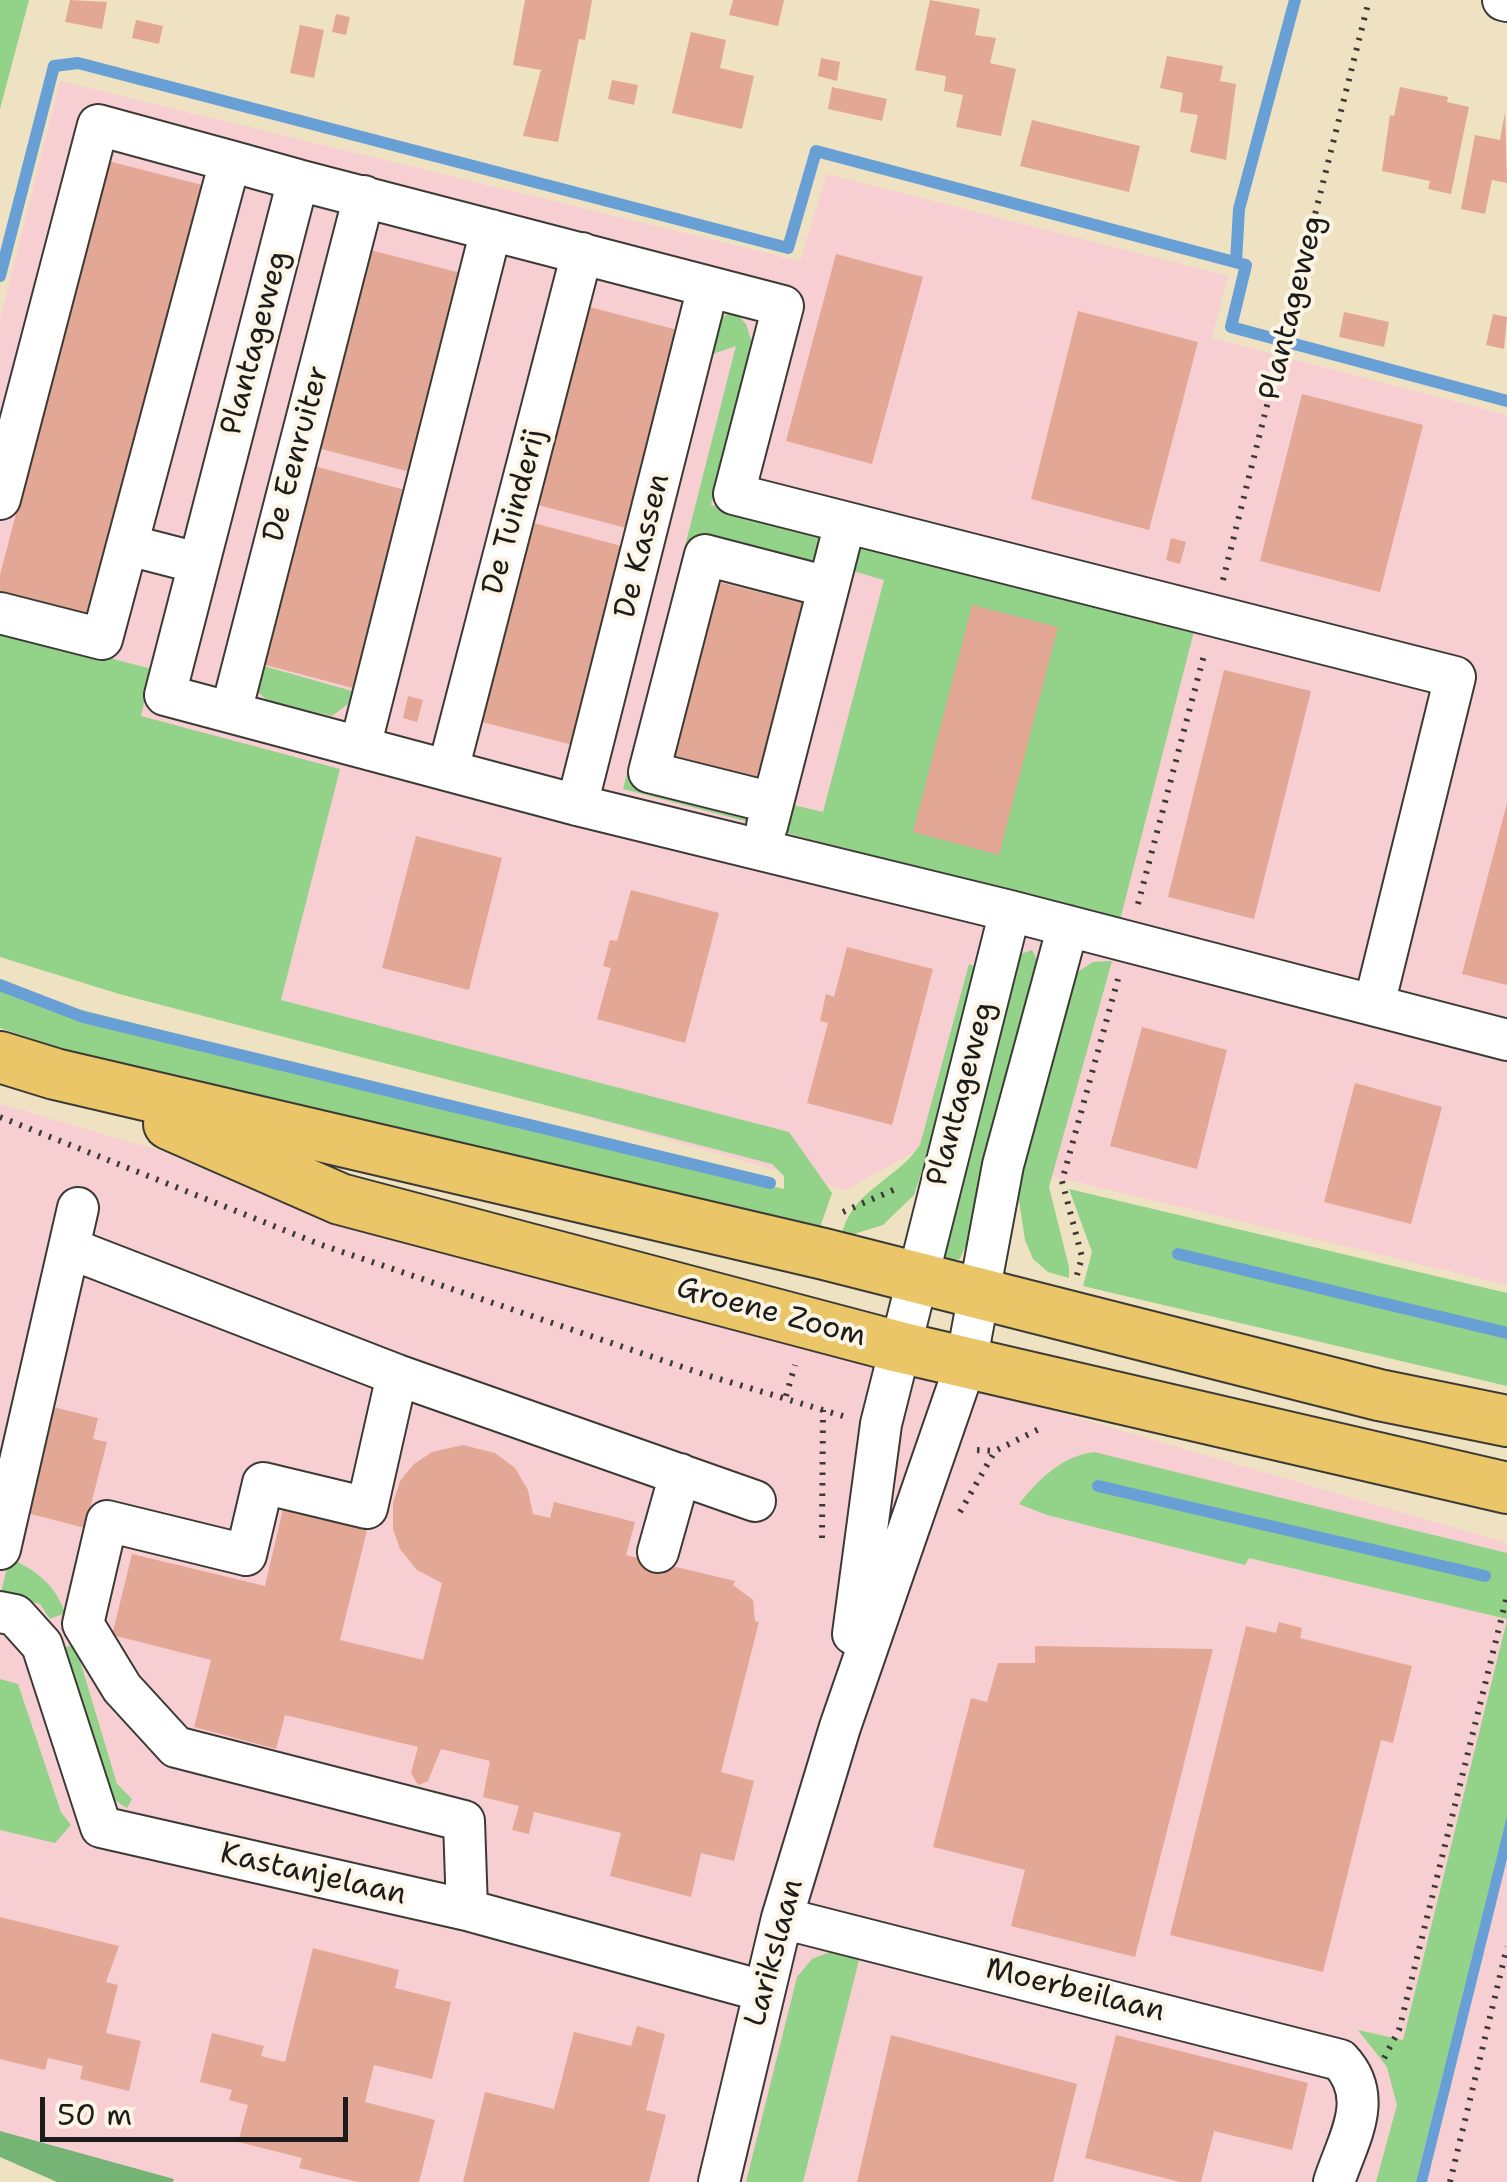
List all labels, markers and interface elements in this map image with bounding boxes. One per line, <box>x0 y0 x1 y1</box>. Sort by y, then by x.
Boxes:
street label: Plantageweg <box>1253 212 1333 404</box>
street label: Plantageweg <box>214 247 298 439</box>
street label: De Eenruiter <box>256 362 338 546</box>
street label: De Tuinderij <box>476 425 554 599</box>
street label: De Kassen <box>608 470 678 622</box>
street label: Plantageweg <box>920 998 1004 1190</box>
street label: Groene Zoom <box>672 1270 870 1356</box>
street label: Kastanjelaan <box>216 1836 410 1914</box>
street label: Larikslaan <box>738 1875 812 2031</box>
street label: Moerbeilaan <box>982 1951 1168 2031</box>
scale bar <box>45 2077 352 2139</box>
text: 50 m <box>57 2094 132 2135</box>

